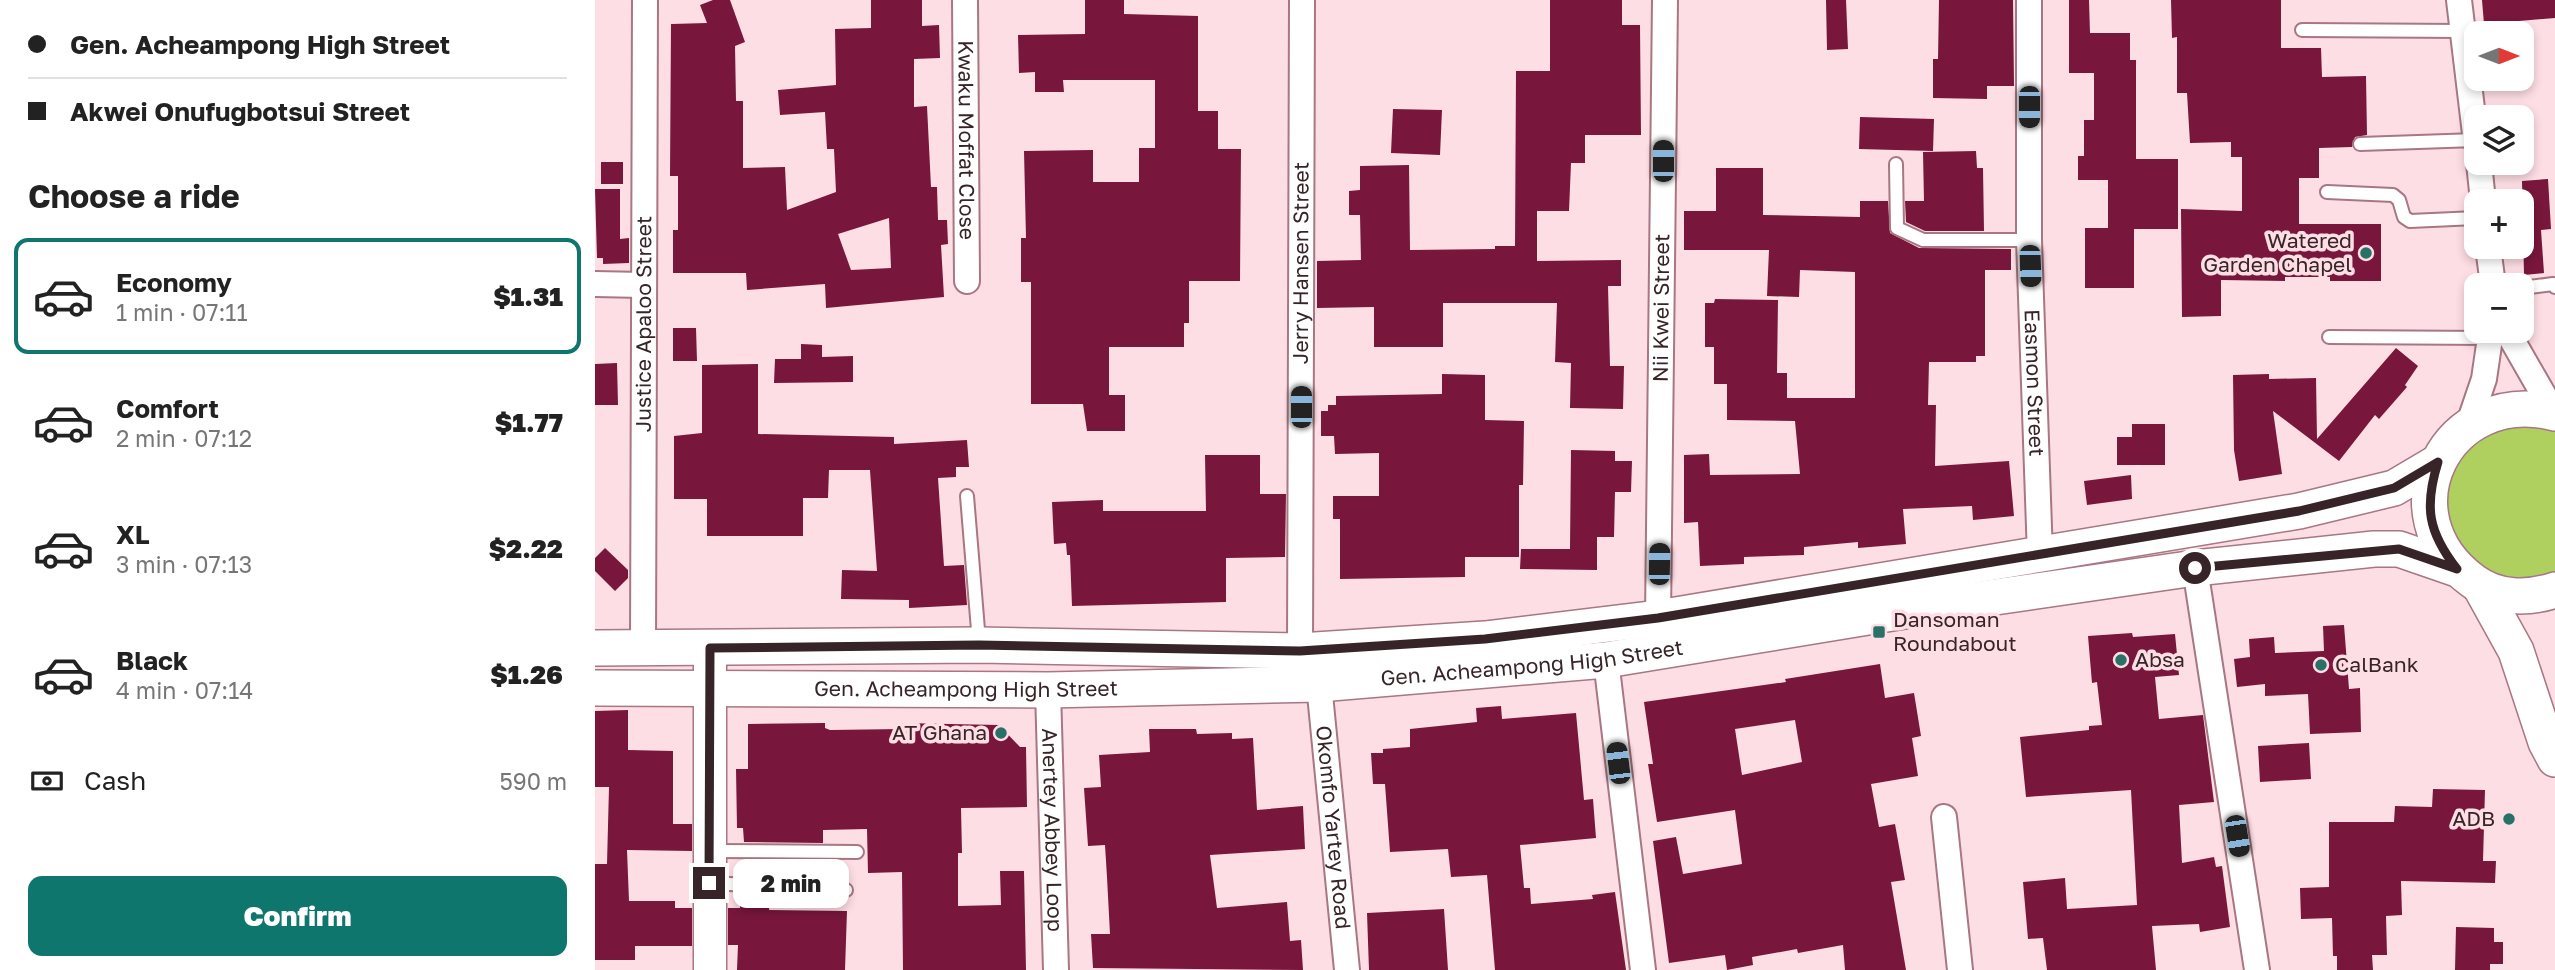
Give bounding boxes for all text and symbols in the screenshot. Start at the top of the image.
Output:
north arrow [2464,21,2534,91]
map controls [2464,21,2534,343]
text: Gen. Acheampong High Street [70,29,450,60]
street label: Kwaku Moffat Close [953,40,981,240]
car [2019,86,2040,128]
text: Akwei Onufugbotsui Street [70,96,410,127]
button: layers [2464,105,2534,175]
car [1653,140,1674,182]
street label: Jerry Hansen Street [1287,162,1314,364]
text: Choose a ride [28,177,240,215]
button: + [2464,189,2534,259]
street label: Justice Apaloo Street [630,216,656,432]
place label: Watered Garden Chapel [2203,227,2352,277]
street label: Nii Kwei Street [1647,234,1674,382]
car [2019,245,2042,287]
marker: Watered Garden Chapel [2358,245,2374,261]
icon: car [32,265,95,328]
text: Economy [116,267,232,298]
button: − [2464,273,2534,343]
text: $1.31 [493,281,563,312]
text: 1 min · 07:11 [116,298,248,326]
street label: Easmon Street [2019,309,2051,457]
car [1291,386,1312,428]
icon: car [32,391,95,454]
text: Comfort [116,393,219,424]
text: $1.77 [495,407,563,438]
text: 2 min · 07:12 [116,424,252,452]
icon: car [32,517,95,580]
text: XL [116,519,150,550]
text: $2.22 [489,533,563,564]
car [1649,543,1670,585]
text: 3 min · 07:13 [116,550,252,578]
route start [2179,552,2211,584]
place label: Dansoman Roundabout [1893,606,2017,656]
marker: Dansoman Roundabout [1871,624,1887,640]
street label: Gen. Acheampong High Street [1380,634,1685,691]
icon: car [32,643,95,706]
text: Black [116,645,188,676]
place label: Absa [2135,646,2185,672]
place label: CalBank [2335,651,2419,677]
marker: Absa [2113,652,2129,668]
marker: CalBank [2313,657,2329,673]
text: $1.26 [490,659,563,690]
street label: Gen. Acheampong High Street [814,674,1118,702]
text: 4 min · 07:14 [116,676,253,704]
place label: AT Ghana [892,719,987,745]
street label: Okomfo Yartey Road [1311,724,1357,930]
marker: AT Ghana [993,725,1009,741]
street label: Anertey Abbey Loop [1037,728,1069,932]
car [1606,741,1631,785]
icon: cash [28,762,66,800]
text: Cash [84,765,146,796]
text: 590 m [499,767,567,795]
place label: ADB [2452,805,2495,831]
marker: ADB [2501,811,2517,827]
car [2224,814,2251,858]
callout: 2 min [733,858,849,908]
route end [693,867,725,899]
text: 2 min [761,869,821,897]
button: Confirm [28,876,567,956]

